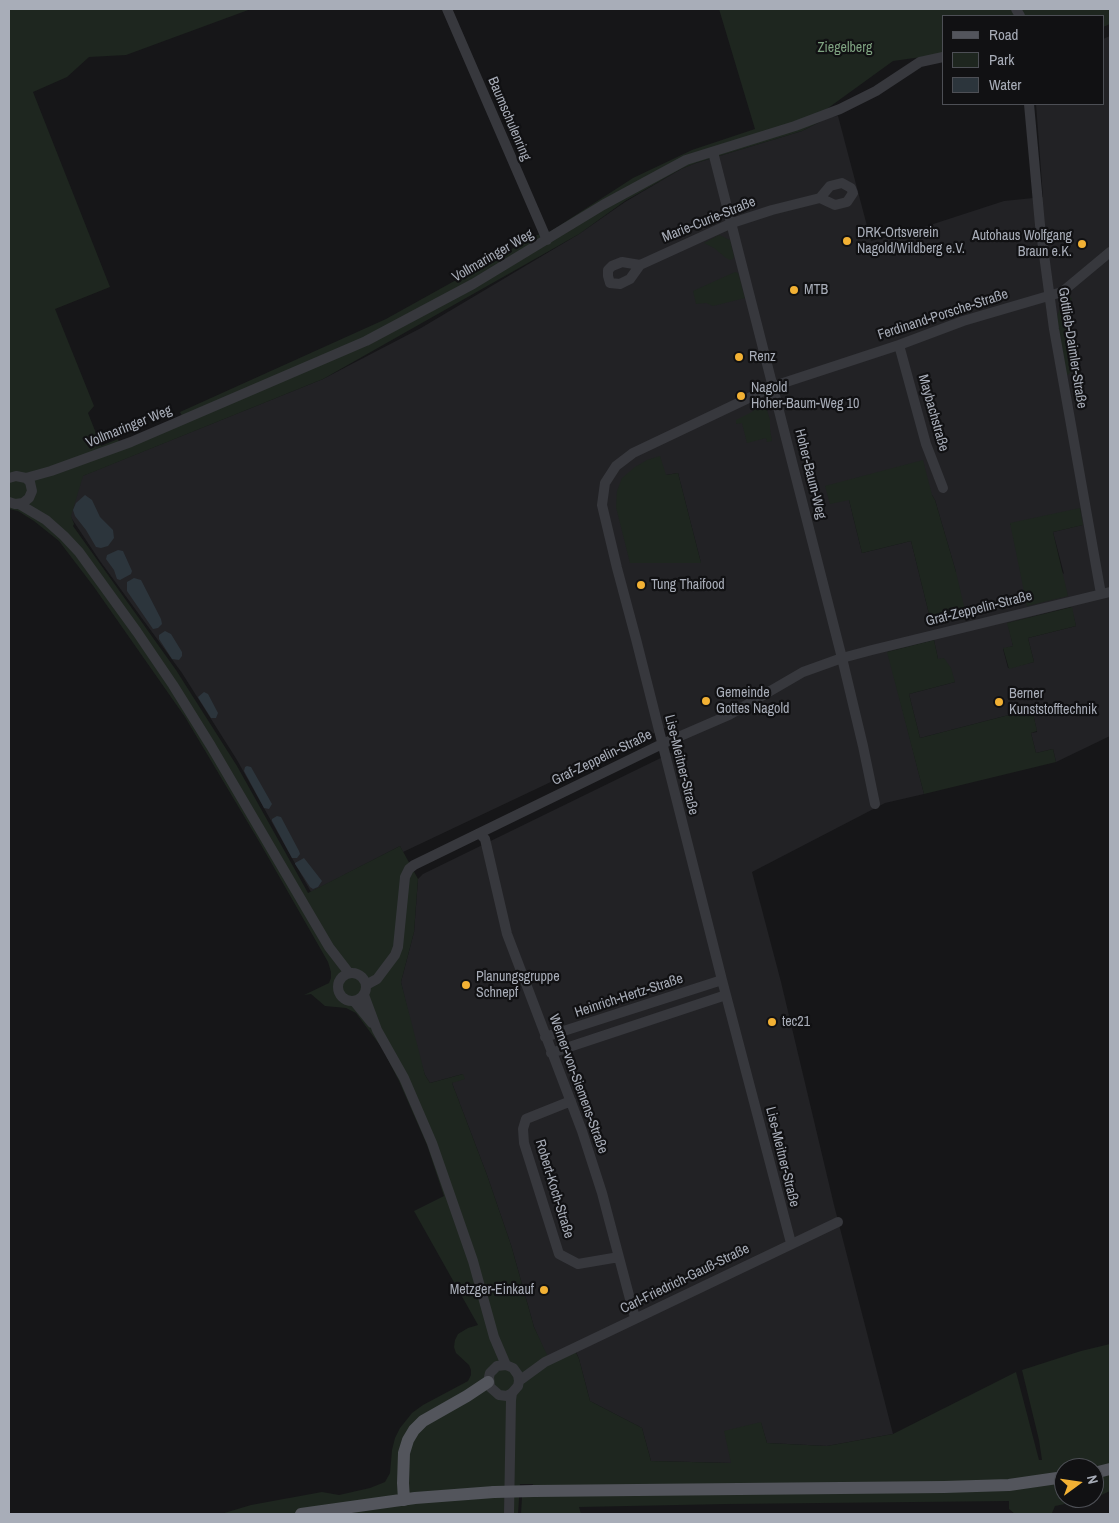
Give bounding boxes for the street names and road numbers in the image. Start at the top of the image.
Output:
street label: Baumschulenring [484,75,534,163]
street label: Marie-Curie-Straße [660,194,758,246]
street label: Vollmaringer Weg [449,226,537,286]
street label: Ferdinand-Porsche-Straße [876,286,1010,344]
street label: Gottlieb-Daimler-Straße [1054,286,1090,410]
street label: Maybachstraße [914,373,952,453]
street label: Vollmaringer Weg [84,402,174,452]
street label: Hoher-Baum-Weg [791,427,829,521]
street label: Graf-Zeppelin-Straße [924,588,1034,630]
street label: Lise-Meitner-Straße [660,713,702,817]
street label: Graf-Zeppelin-Straße [549,727,655,789]
street label: Heinrich-Hertz-Straße [573,971,685,1021]
street label: Werner-von-Siemens-Straße [545,1012,611,1156]
street label: Lise-Meitner-Straße [761,1105,803,1209]
street label: Robert-Koch-Straße [531,1137,577,1241]
street label: Carl-Friedrich-Gauß-Straße [618,1240,752,1318]

